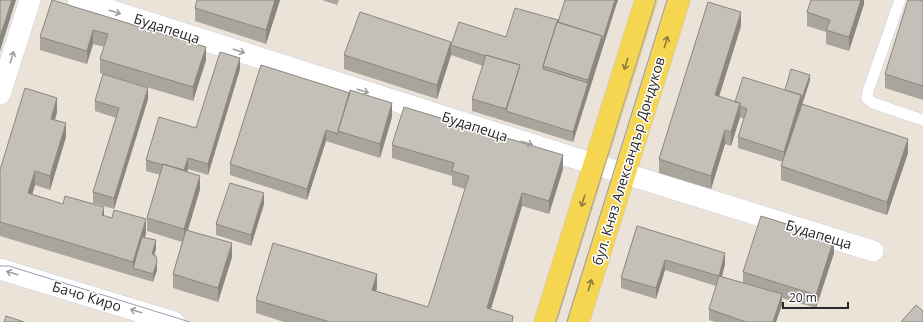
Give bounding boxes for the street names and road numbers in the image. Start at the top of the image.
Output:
street label: Будапеща [132,8,202,48]
street label: бул. Княз Александър Дондуков [587,54,669,268]
street label: Будапеща [440,106,510,146]
street label: Будапеща [784,215,854,253]
street label: Бачо Киро [50,276,124,316]

